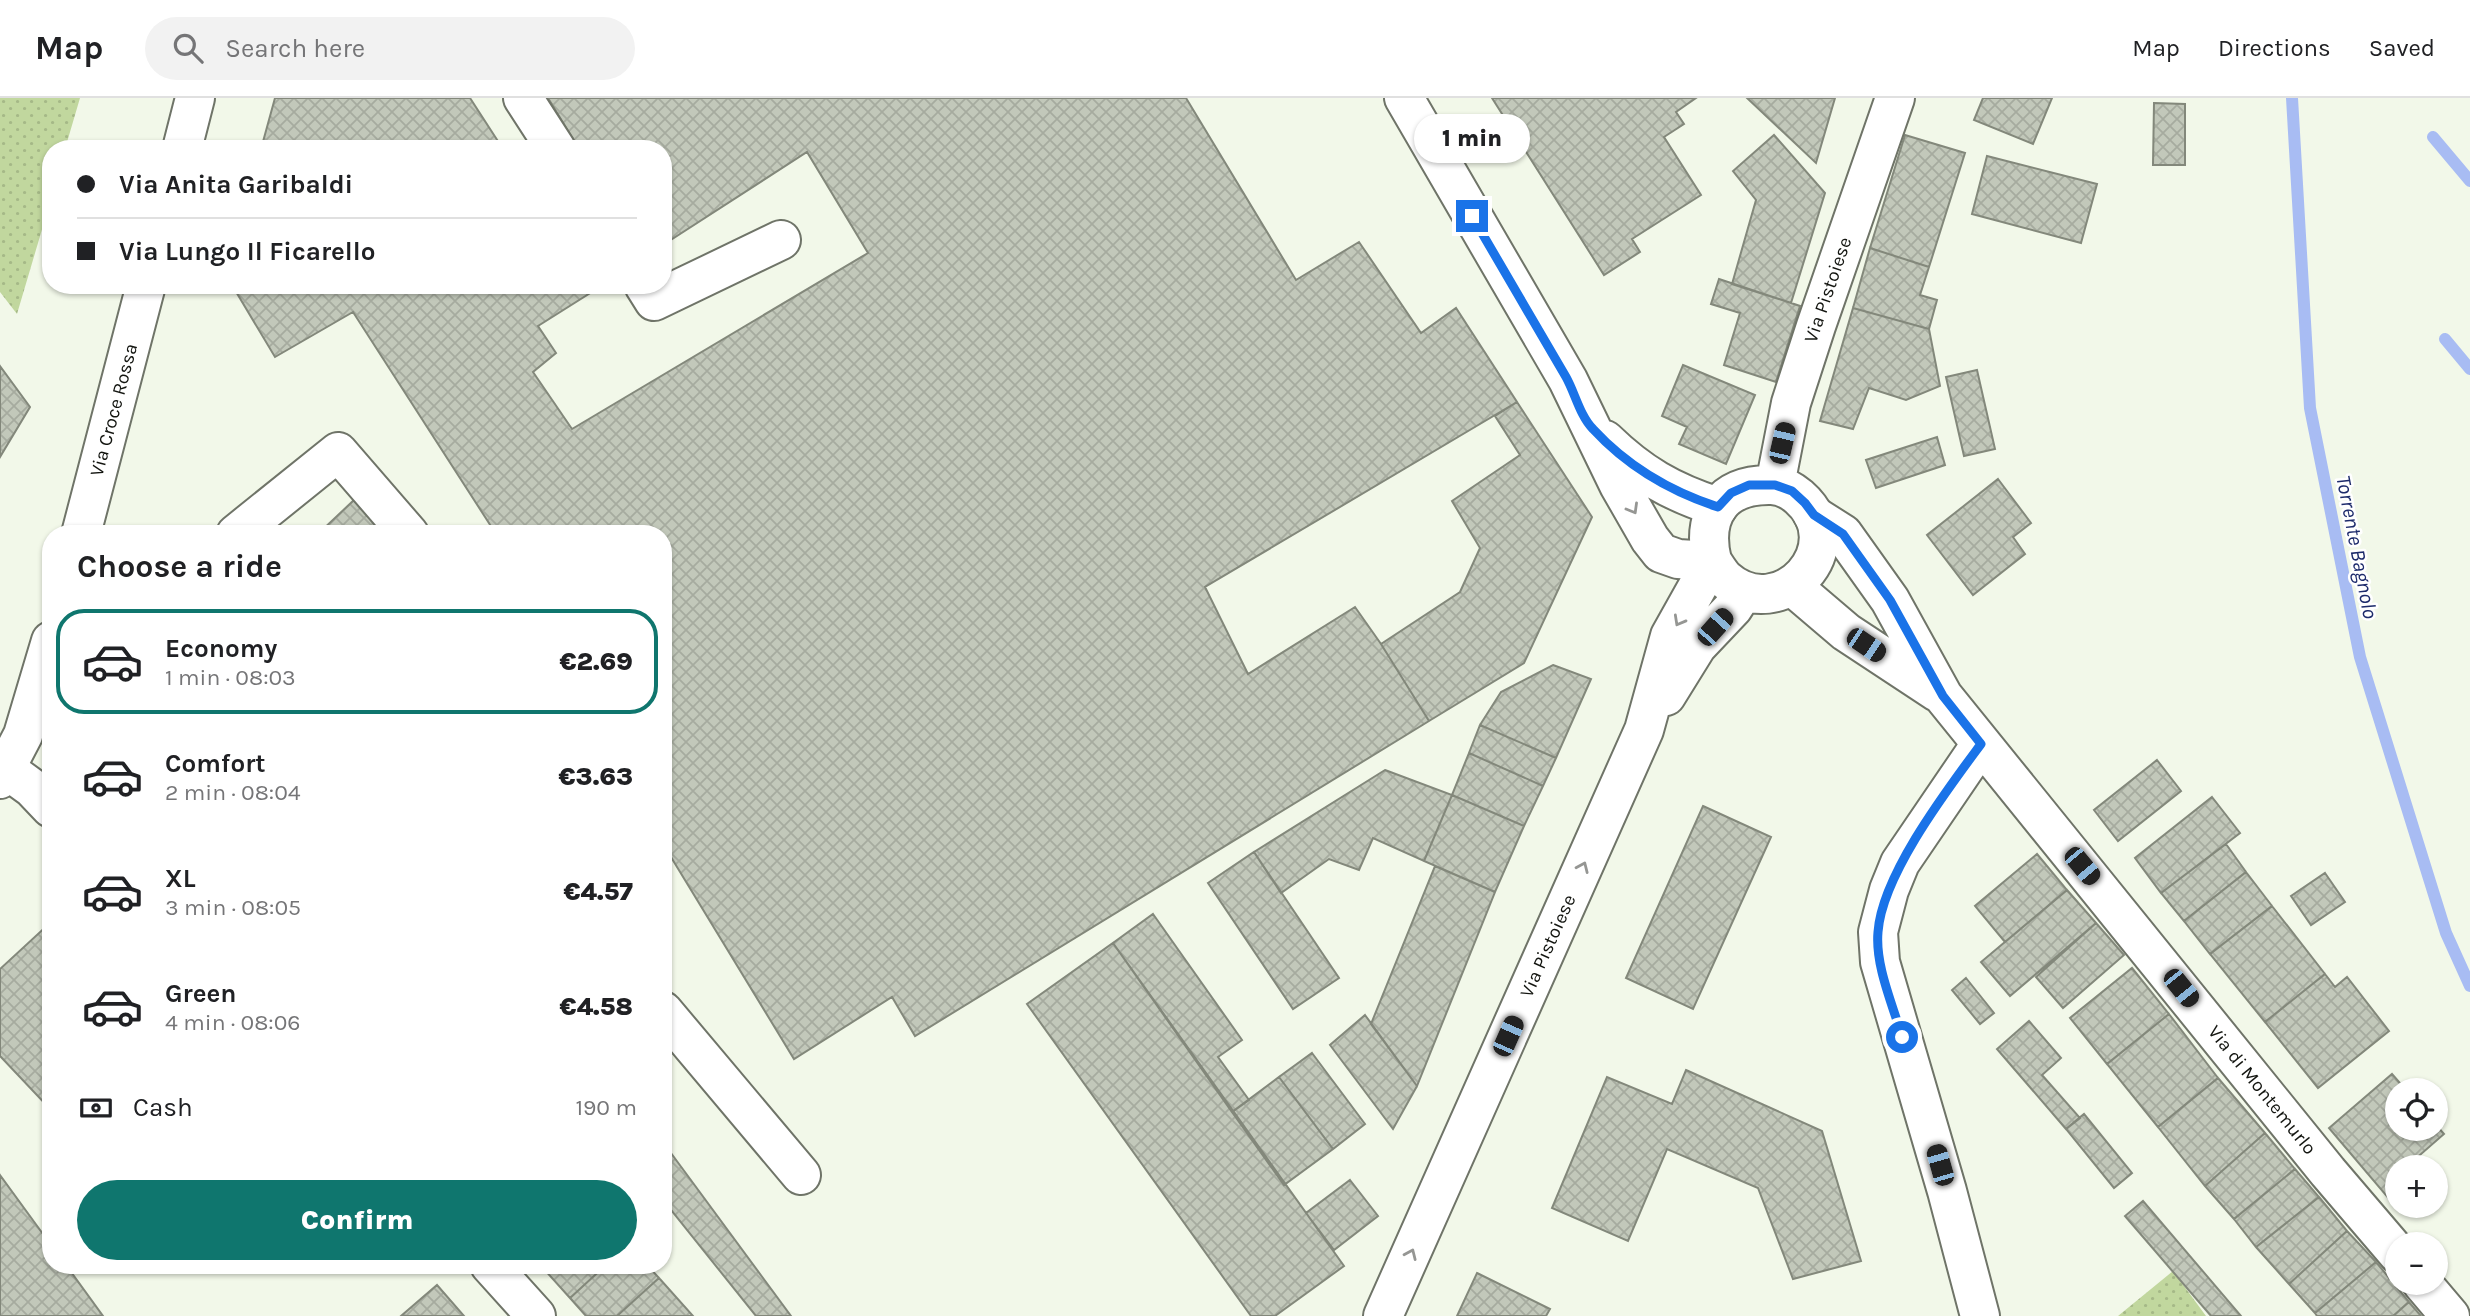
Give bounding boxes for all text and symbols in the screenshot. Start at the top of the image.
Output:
search box [145,17,635,80]
text: Map [35,29,103,67]
icon: search [169,29,207,67]
text: Search here [225,33,365,64]
text: Map [2132,34,2180,62]
text: Directions [2218,34,2331,62]
text: Saved [2369,34,2435,62]
callout: 1 min [1414,115,1530,164]
text: 1 min [1442,125,1502,152]
text: Via Anita Garibaldi [119,169,353,200]
route end [1456,200,1488,232]
street label: Via Pistoiese [1800,234,1856,346]
text: Via Lungo Il Ficarello [119,236,375,267]
street label: Via Croce Rossa [86,341,142,479]
car [1768,420,1797,466]
water label: Torrente Bagnolo [2331,473,2383,621]
one-way arrow [1625,502,1638,515]
text: Choose a ride [77,548,282,585]
car [1694,604,1737,650]
one-way arrow [1674,613,1687,626]
car [1843,625,1890,665]
icon: car [81,630,144,693]
text: Economy [165,633,277,664]
text: €2.69 [560,646,633,677]
text: 1 min · 08:03 [165,664,296,691]
icon: car [81,745,144,808]
text: Comfort [165,748,266,779]
text: €3.63 [559,761,633,792]
text: 2 min · 08:04 [165,779,301,806]
car [2061,843,2104,889]
icon: car [81,860,144,923]
one-way arrow [1575,862,1589,874]
text: XL [165,863,196,894]
text: €4.57 [564,876,633,907]
street label: Via Pistoiese [1516,891,1580,1001]
text: 3 min · 08:05 [165,894,301,921]
car [2160,965,2203,1011]
icon: car [81,975,144,1038]
text: Green [165,978,237,1009]
text: €4.58 [560,991,633,1022]
text: 4 min · 08:06 [165,1009,301,1036]
car [1490,1013,1527,1059]
route start [1886,1021,1918,1053]
street label: Via di Montemurlo [2203,1021,2321,1159]
map controls [2385,1078,2448,1295]
button: locate [2385,1078,2448,1141]
icon: cash [77,1089,115,1127]
text: Cash [133,1092,193,1123]
text: 190 m [575,1094,637,1121]
car [1925,1142,1956,1188]
button: + [2385,1155,2448,1218]
button: Confirm [77,1180,637,1260]
button: − [2385,1232,2448,1295]
one-way arrow [1403,1248,1417,1261]

